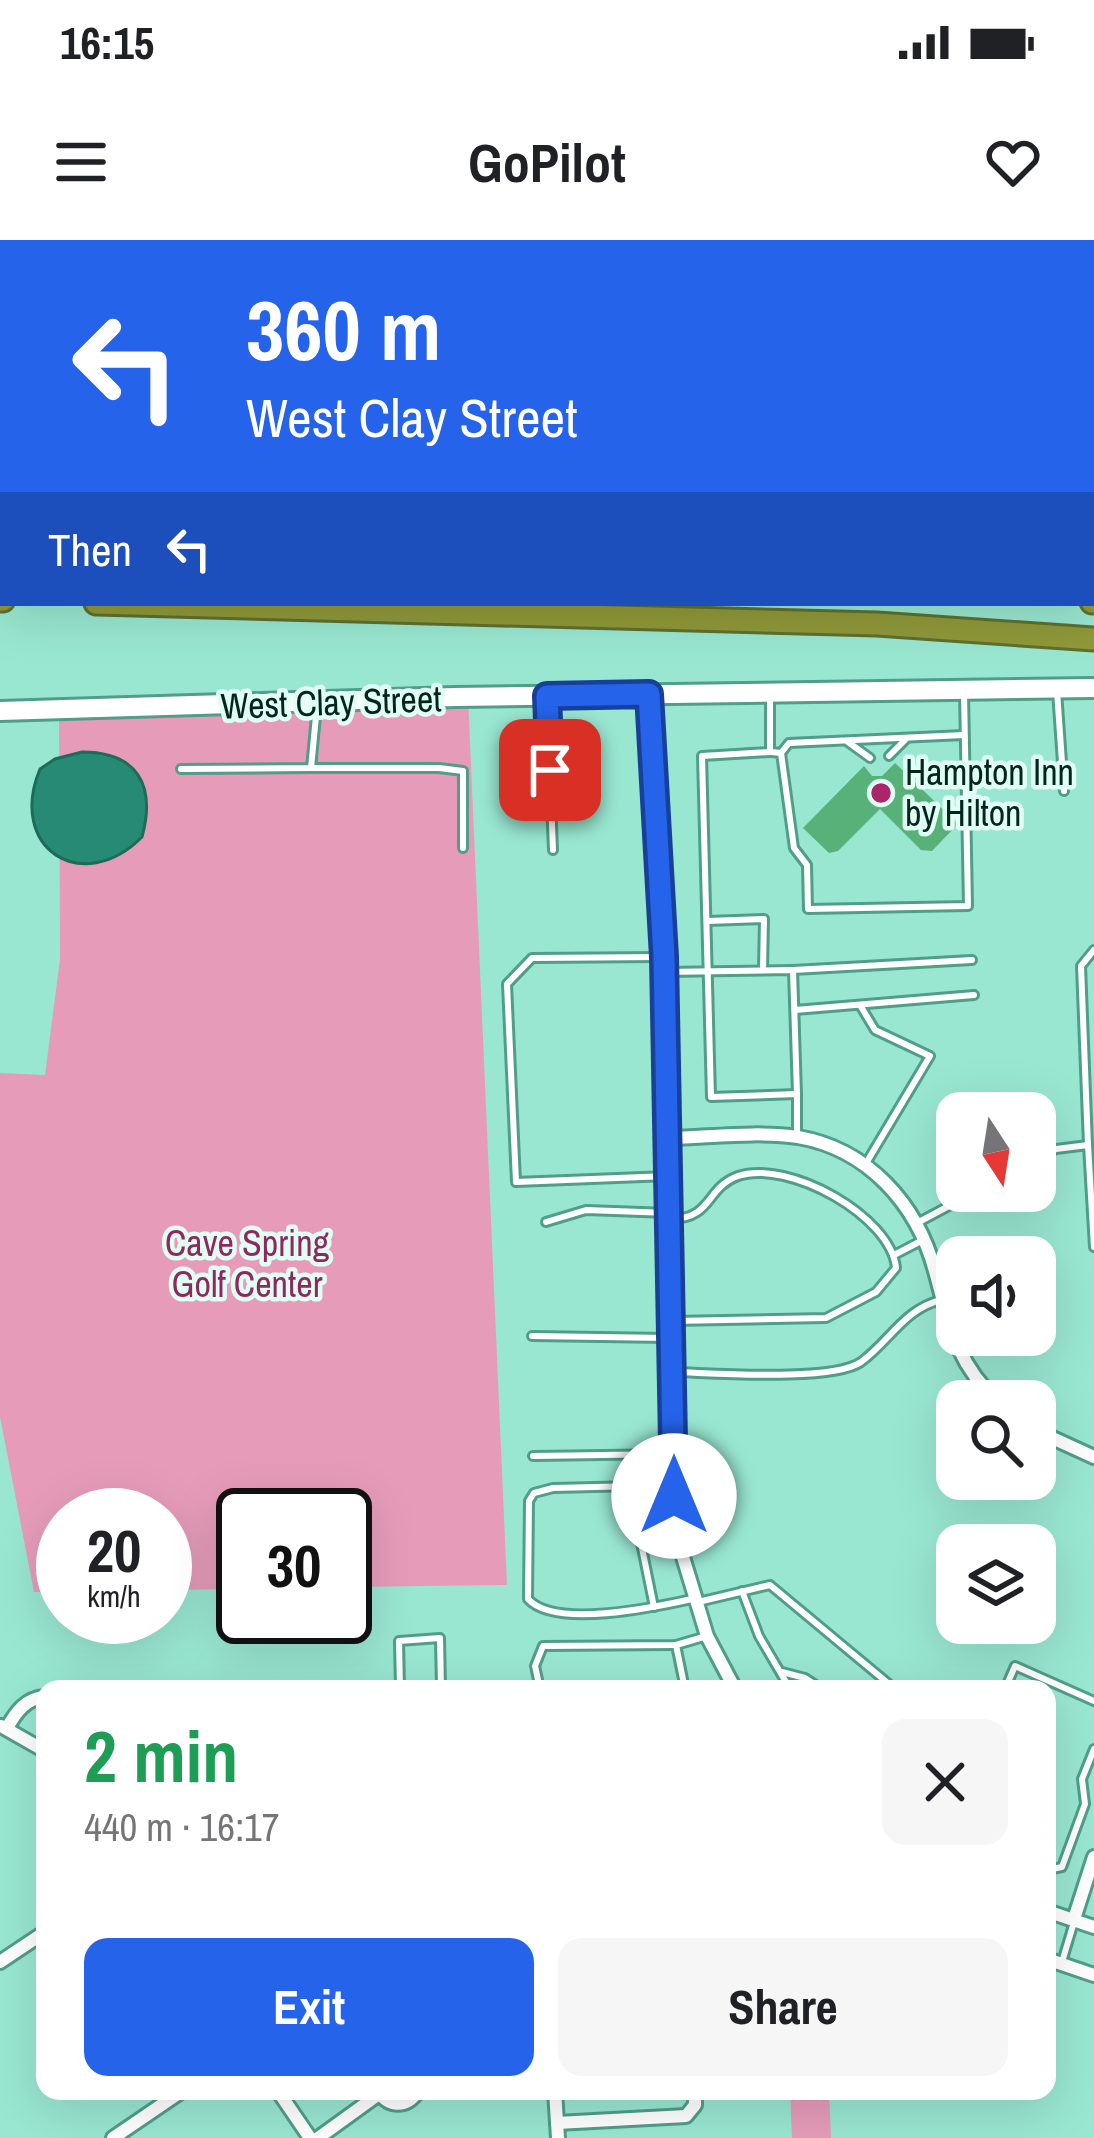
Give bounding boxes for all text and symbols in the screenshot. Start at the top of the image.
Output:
text: 16:15 [60,12,154,73]
text: GoPilot [468,126,626,199]
icon: menu [48,129,114,195]
icon: heart [980,129,1046,195]
text: 360 m [246,273,441,386]
icon: left [48,288,204,444]
text: West Clay Street [246,381,577,454]
icon: left [156,516,222,582]
text: Then [48,519,132,580]
street label: West Clay Street [220,674,442,730]
pin [499,719,601,821]
icon: arrive [517,737,583,803]
place label: Hampton Inn by Hilton [905,748,1074,837]
marker: Hampton Inn by Hilton [868,780,894,806]
north arrow [936,1092,1056,1212]
map controls [936,1092,1056,1644]
park label: Cave Spring Golf Center [165,1219,330,1308]
button: sound [936,1236,1056,1356]
button: search [936,1380,1056,1500]
position arrow [611,1433,737,1559]
speed limit sign: 30 [216,1488,372,1644]
text: 20 [87,1510,141,1591]
button: layers [936,1524,1056,1644]
text: km/h [87,1576,141,1616]
text: 2 min [84,1707,238,1804]
button: close [882,1719,1008,1845]
text: 440 m · 16:17 [84,1801,280,1853]
button: Exit [84,1938,534,2076]
button: Share [558,1938,1008,2076]

